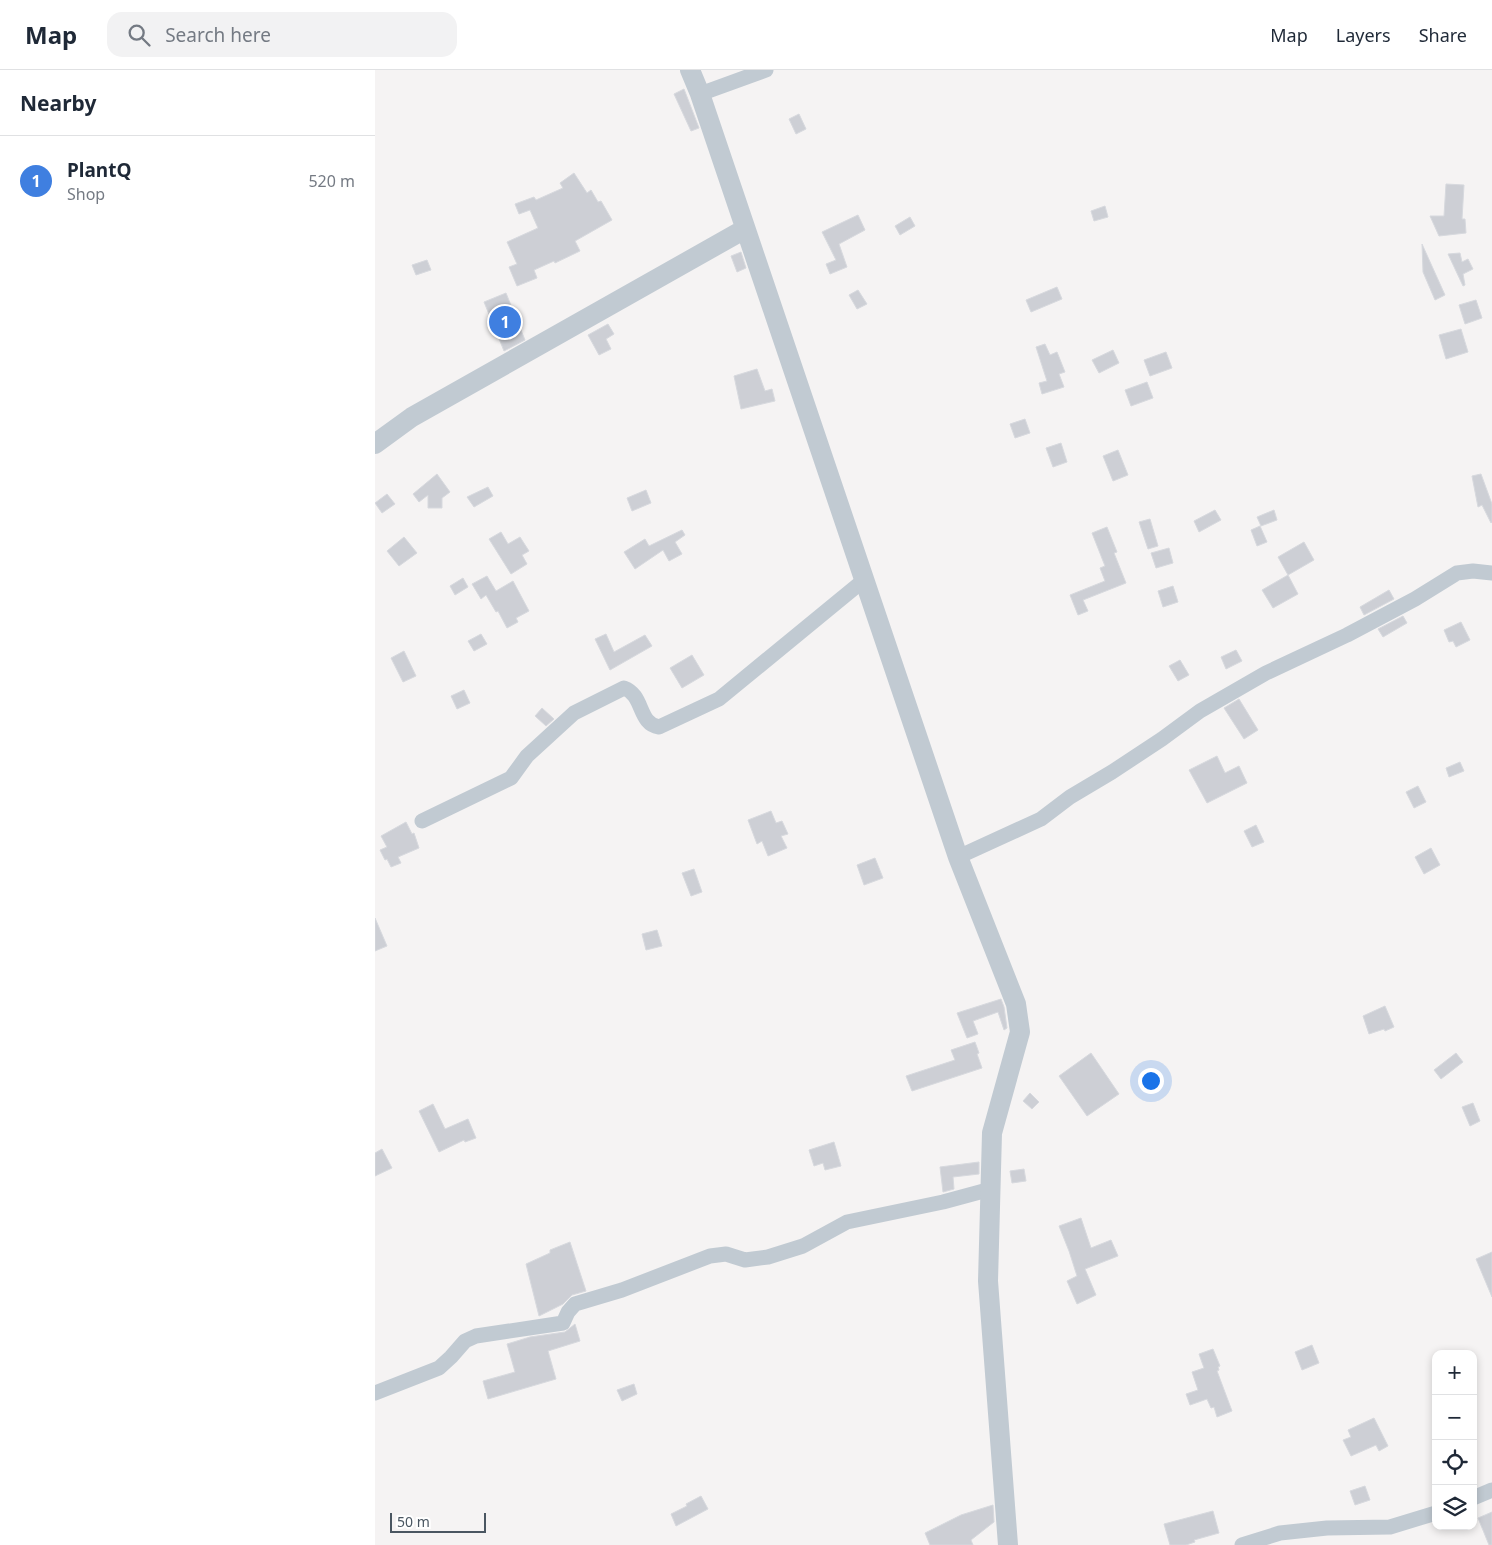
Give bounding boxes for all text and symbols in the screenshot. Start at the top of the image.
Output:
search box [107,12,457,57]
text: Map [25,18,77,51]
icon: search [125,21,153,49]
text: Search here [165,22,271,48]
text: Map [1270,23,1308,47]
text: Layers [1336,23,1391,47]
text: Share [1419,23,1467,47]
text: Nearby [20,89,96,117]
text: PlantQ [67,157,131,183]
text: 1 [31,170,41,192]
text: 520 m [308,170,355,192]
text: Shop [67,183,105,205]
pin: 1 [489,303,521,341]
your location [1138,1068,1164,1094]
map controls [1432,1350,1477,1530]
button: + [1432,1350,1477,1395]
button: − [1432,1395,1477,1440]
button: locate [1432,1440,1477,1485]
button: layers [1432,1485,1477,1530]
scale bar [390,1510,486,1533]
text: 50 m [397,1512,430,1531]

